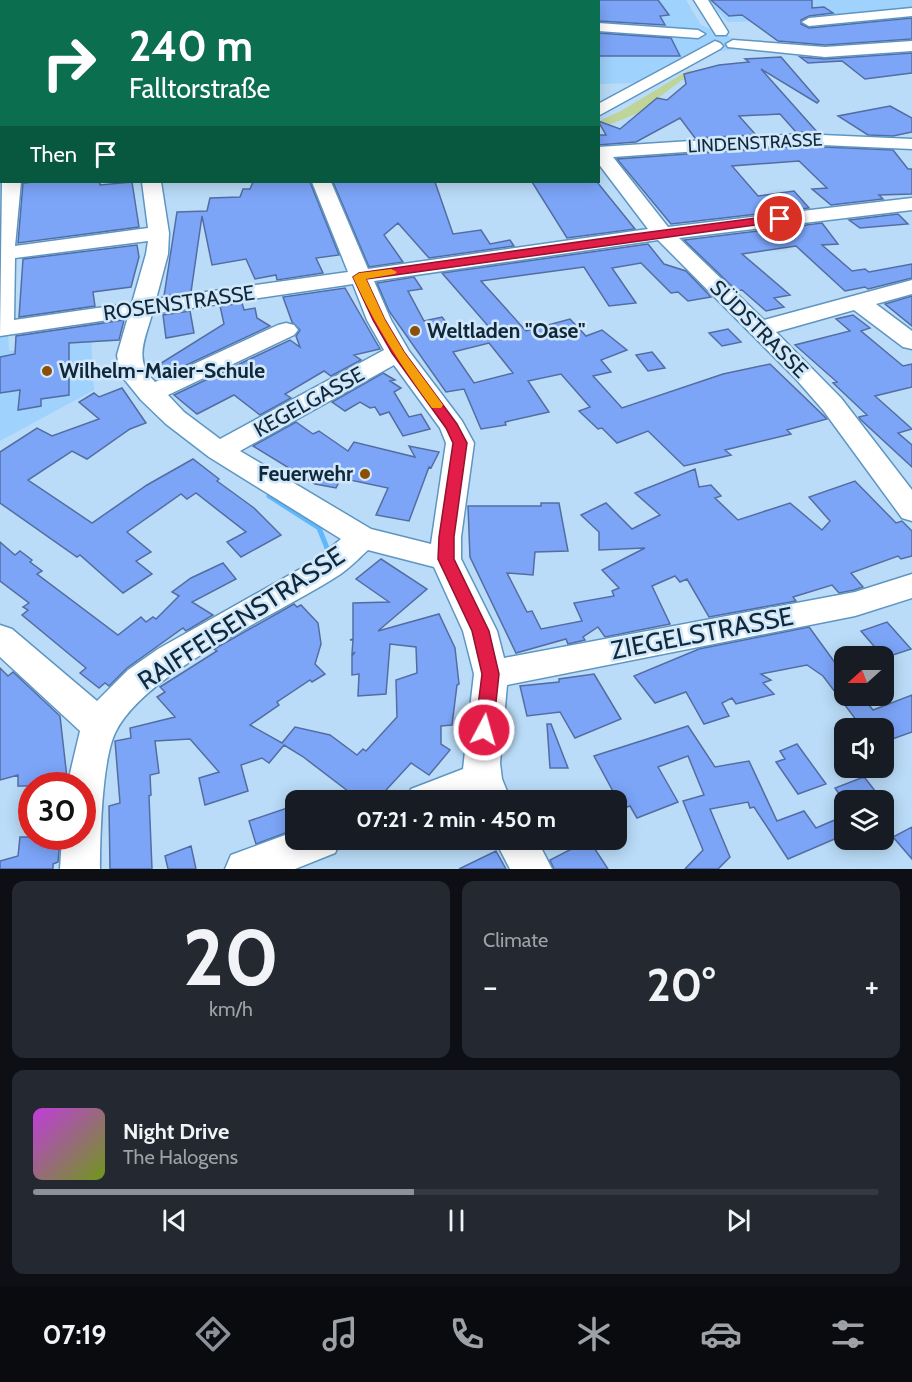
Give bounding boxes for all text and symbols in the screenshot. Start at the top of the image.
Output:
text: 240 m [129,20,253,72]
icon: right [30,24,108,102]
text: Falltorstraße [129,72,270,105]
street label: LINDENSTRASSE [687,128,823,158]
icon: arrive [89,138,122,171]
text: Then [30,141,77,168]
pin [754,193,805,244]
icon: arrive [763,202,796,235]
street label: SÜDSTRASSE [705,275,813,383]
street label: ROSENSTRASSE [102,279,256,326]
place label: Weltladen "Oase" [427,318,585,343]
marker: Weltladen "Oase" [408,324,422,338]
place label: Wilhelm-Maier-Schule [59,358,265,383]
street label: KEGELGASSE [249,361,368,442]
marker: Wilhelm-Maier-Schule [40,364,54,378]
place label: Feuerwehr [258,461,353,486]
marker: Feuerwehr [358,467,372,481]
street label: RAIFFEISENSTRASSE [132,539,350,697]
street label: ZIEGELSTRASSE [608,600,796,666]
north arrow [834,646,894,706]
map controls [834,646,894,850]
position arrow [452,698,516,762]
button: sound [834,718,894,778]
speed limit sign: 30 [18,772,96,850]
button: layers [834,790,894,850]
text: 07:21 · 2 min · 450 m [356,806,556,833]
text: 20 [183,910,279,1005]
text: Climate [483,928,548,952]
text: 20° [647,958,715,1012]
text: − [483,966,498,1006]
text: + [864,966,879,1006]
text: km/h [209,997,253,1021]
text: Night Drive [123,1118,229,1145]
text: The Halogens [123,1145,238,1169]
icon: previous [158,1204,191,1237]
icon: pause [440,1204,473,1237]
icon: next [722,1204,755,1237]
icon: directions [192,1313,234,1355]
icon: music [319,1313,361,1355]
icon: phone [446,1313,488,1355]
icon: climate [573,1313,615,1355]
icon: car [700,1313,742,1355]
icon: filters [827,1313,869,1355]
text: 07:19 [43,1318,107,1351]

